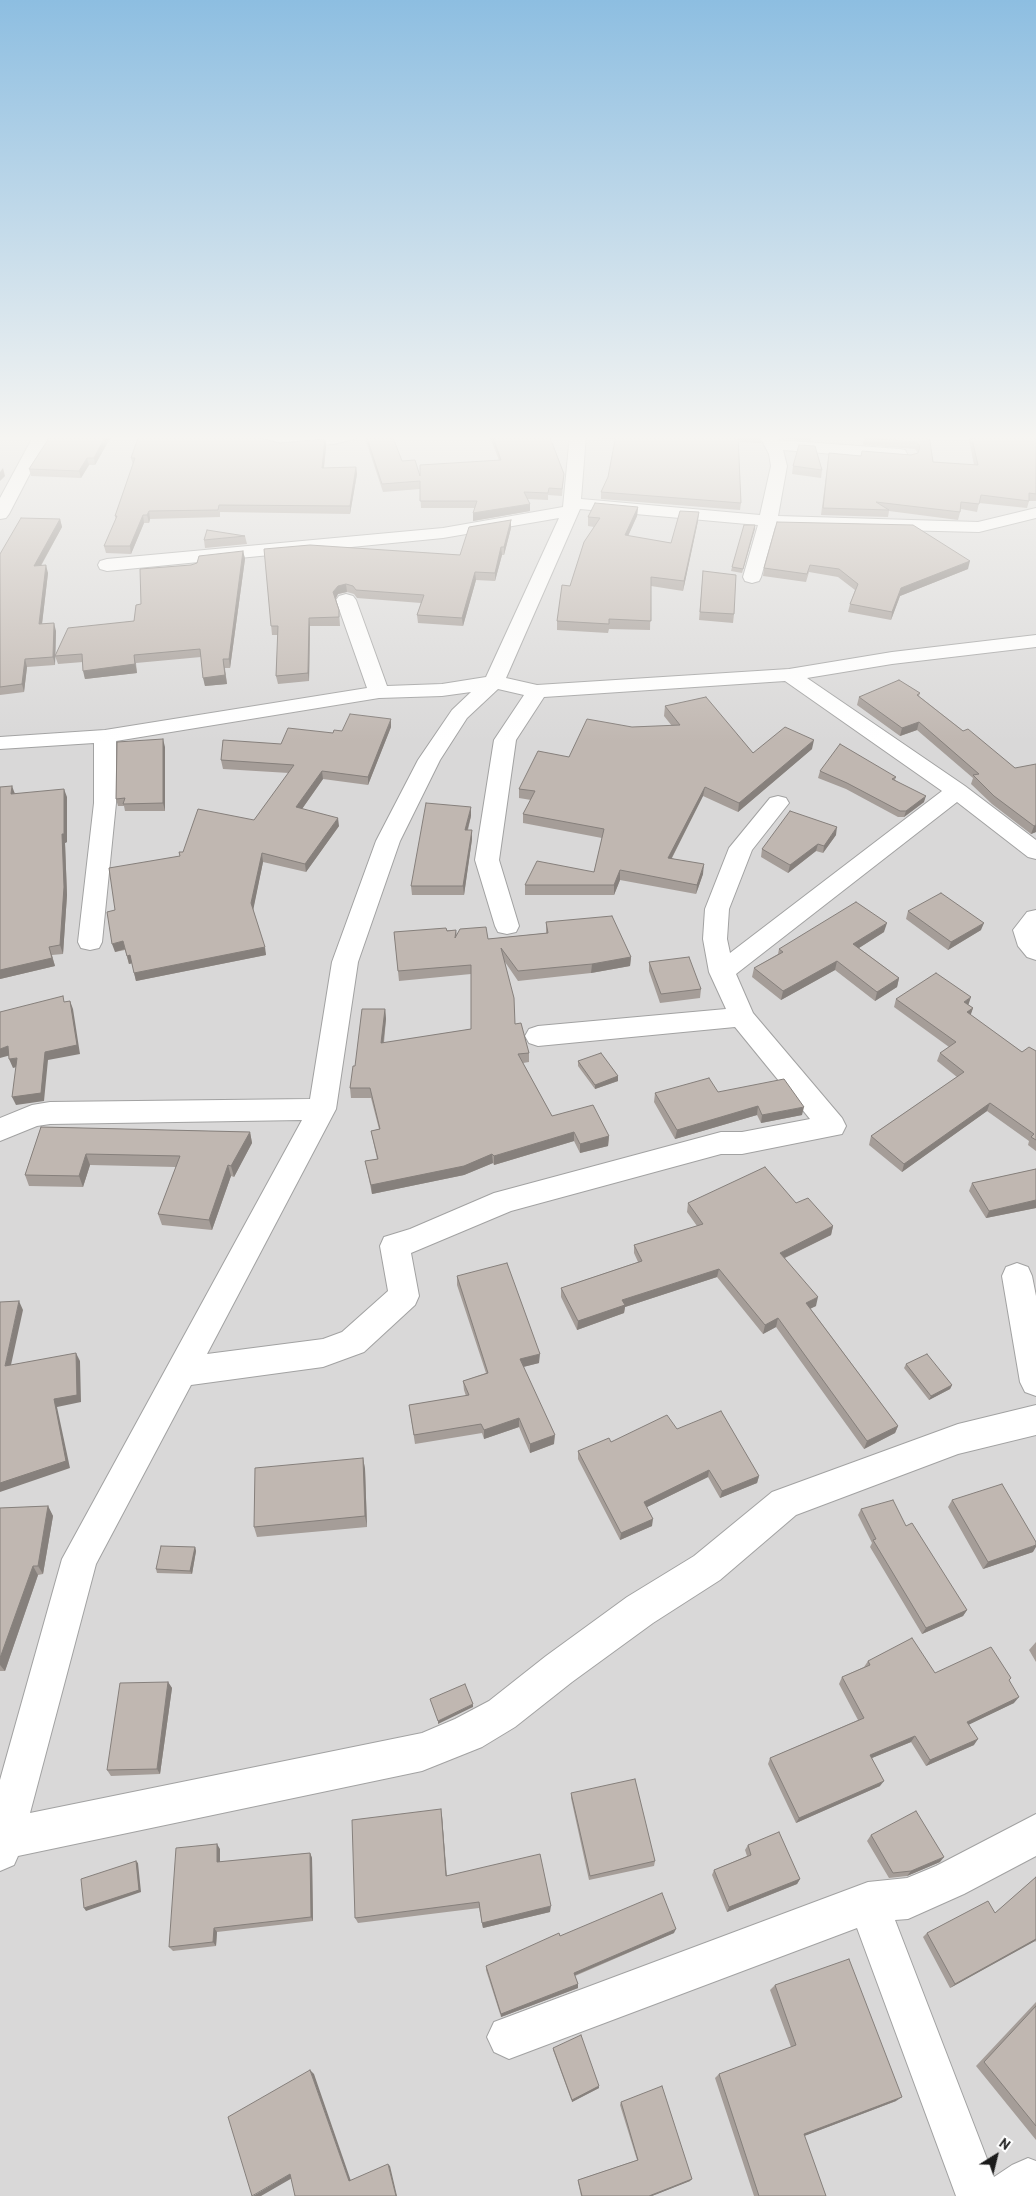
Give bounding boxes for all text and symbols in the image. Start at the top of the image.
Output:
north arrow [971,2131,1021,2181]
text: N [996,2134,1014,2154]

